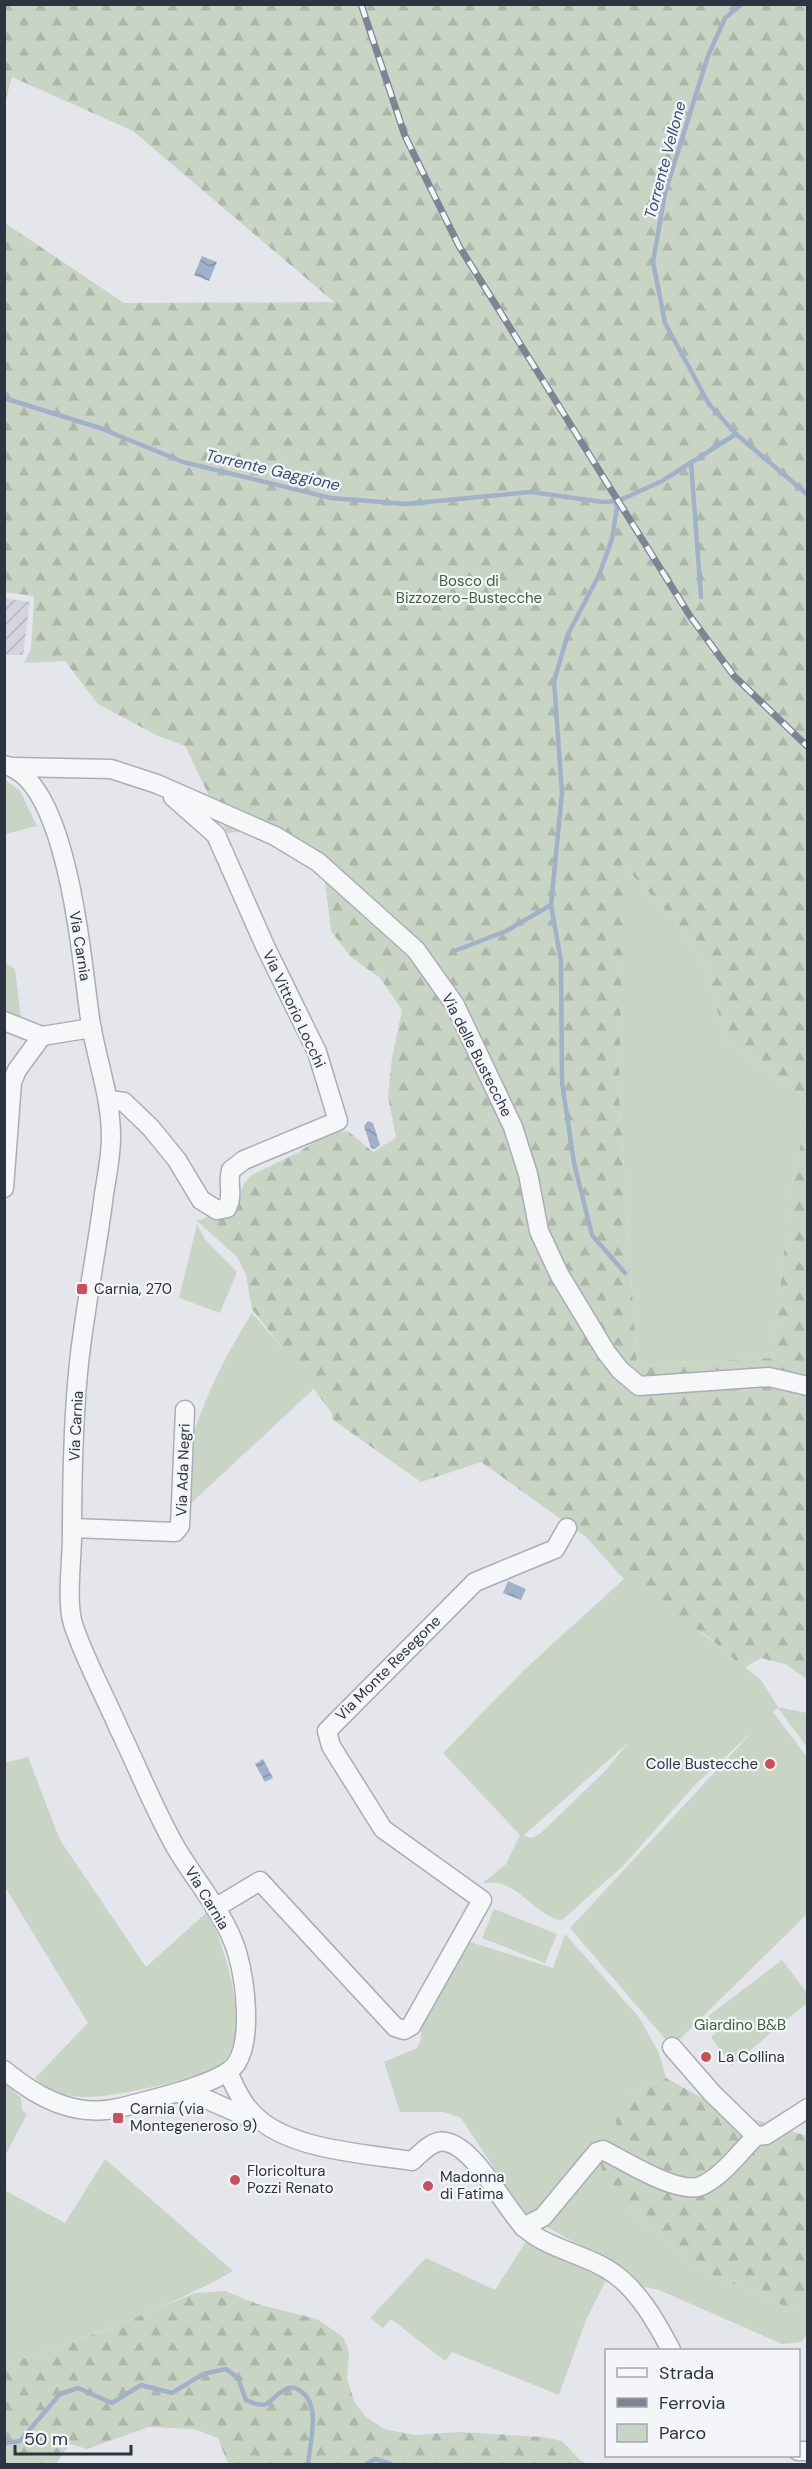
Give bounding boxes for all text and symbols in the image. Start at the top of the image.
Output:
water label: Torrente Vellone [639,99,691,221]
water label: Torrente Gaggione [204,444,342,496]
park label: Bosco di Bizzozero-Bustecche [396,571,542,608]
street label: Via Carnia [65,910,95,982]
street label: Via Vittorio Locchi [258,947,330,1071]
street label: Via delle Bustecche [437,990,517,1120]
place label: Carnia, 270 [94,1279,172,1299]
marker: Carnia, 270 [75,1282,89,1296]
street label: Via Carnia [64,1390,88,1462]
street label: Via Ada Negri [171,1423,195,1517]
street label: Via Monte Resegone [331,1611,445,1725]
place label: Colle Bustecche [646,1754,758,1774]
marker: Colle Bustecche [763,1757,777,1771]
street label: Via Carnia [180,1863,234,1933]
park label: Giardino B&B [694,2015,786,2035]
place label: La Collina [718,2047,785,2067]
marker: La Collina [699,2050,713,2064]
place label: Carnia (via Montegeneroso 9) [130,2099,257,2136]
marker: Carnia (via Montegeneroso 9) [111,2111,125,2125]
place label: Floricoltura Pozzi Renato [247,2161,334,2198]
place label: Madonna di Fatima [440,2167,504,2204]
marker: Floricoltura Pozzi Renato [228,2173,242,2187]
marker: Madonna di Fatima [421,2179,435,2193]
legend [605,2349,800,2457]
text: Strada [659,2361,714,2385]
text: Ferrovia [659,2391,725,2415]
scale bar [15,2418,130,2456]
text: Parco [659,2421,706,2445]
text: 50 m [24,2427,68,2451]

